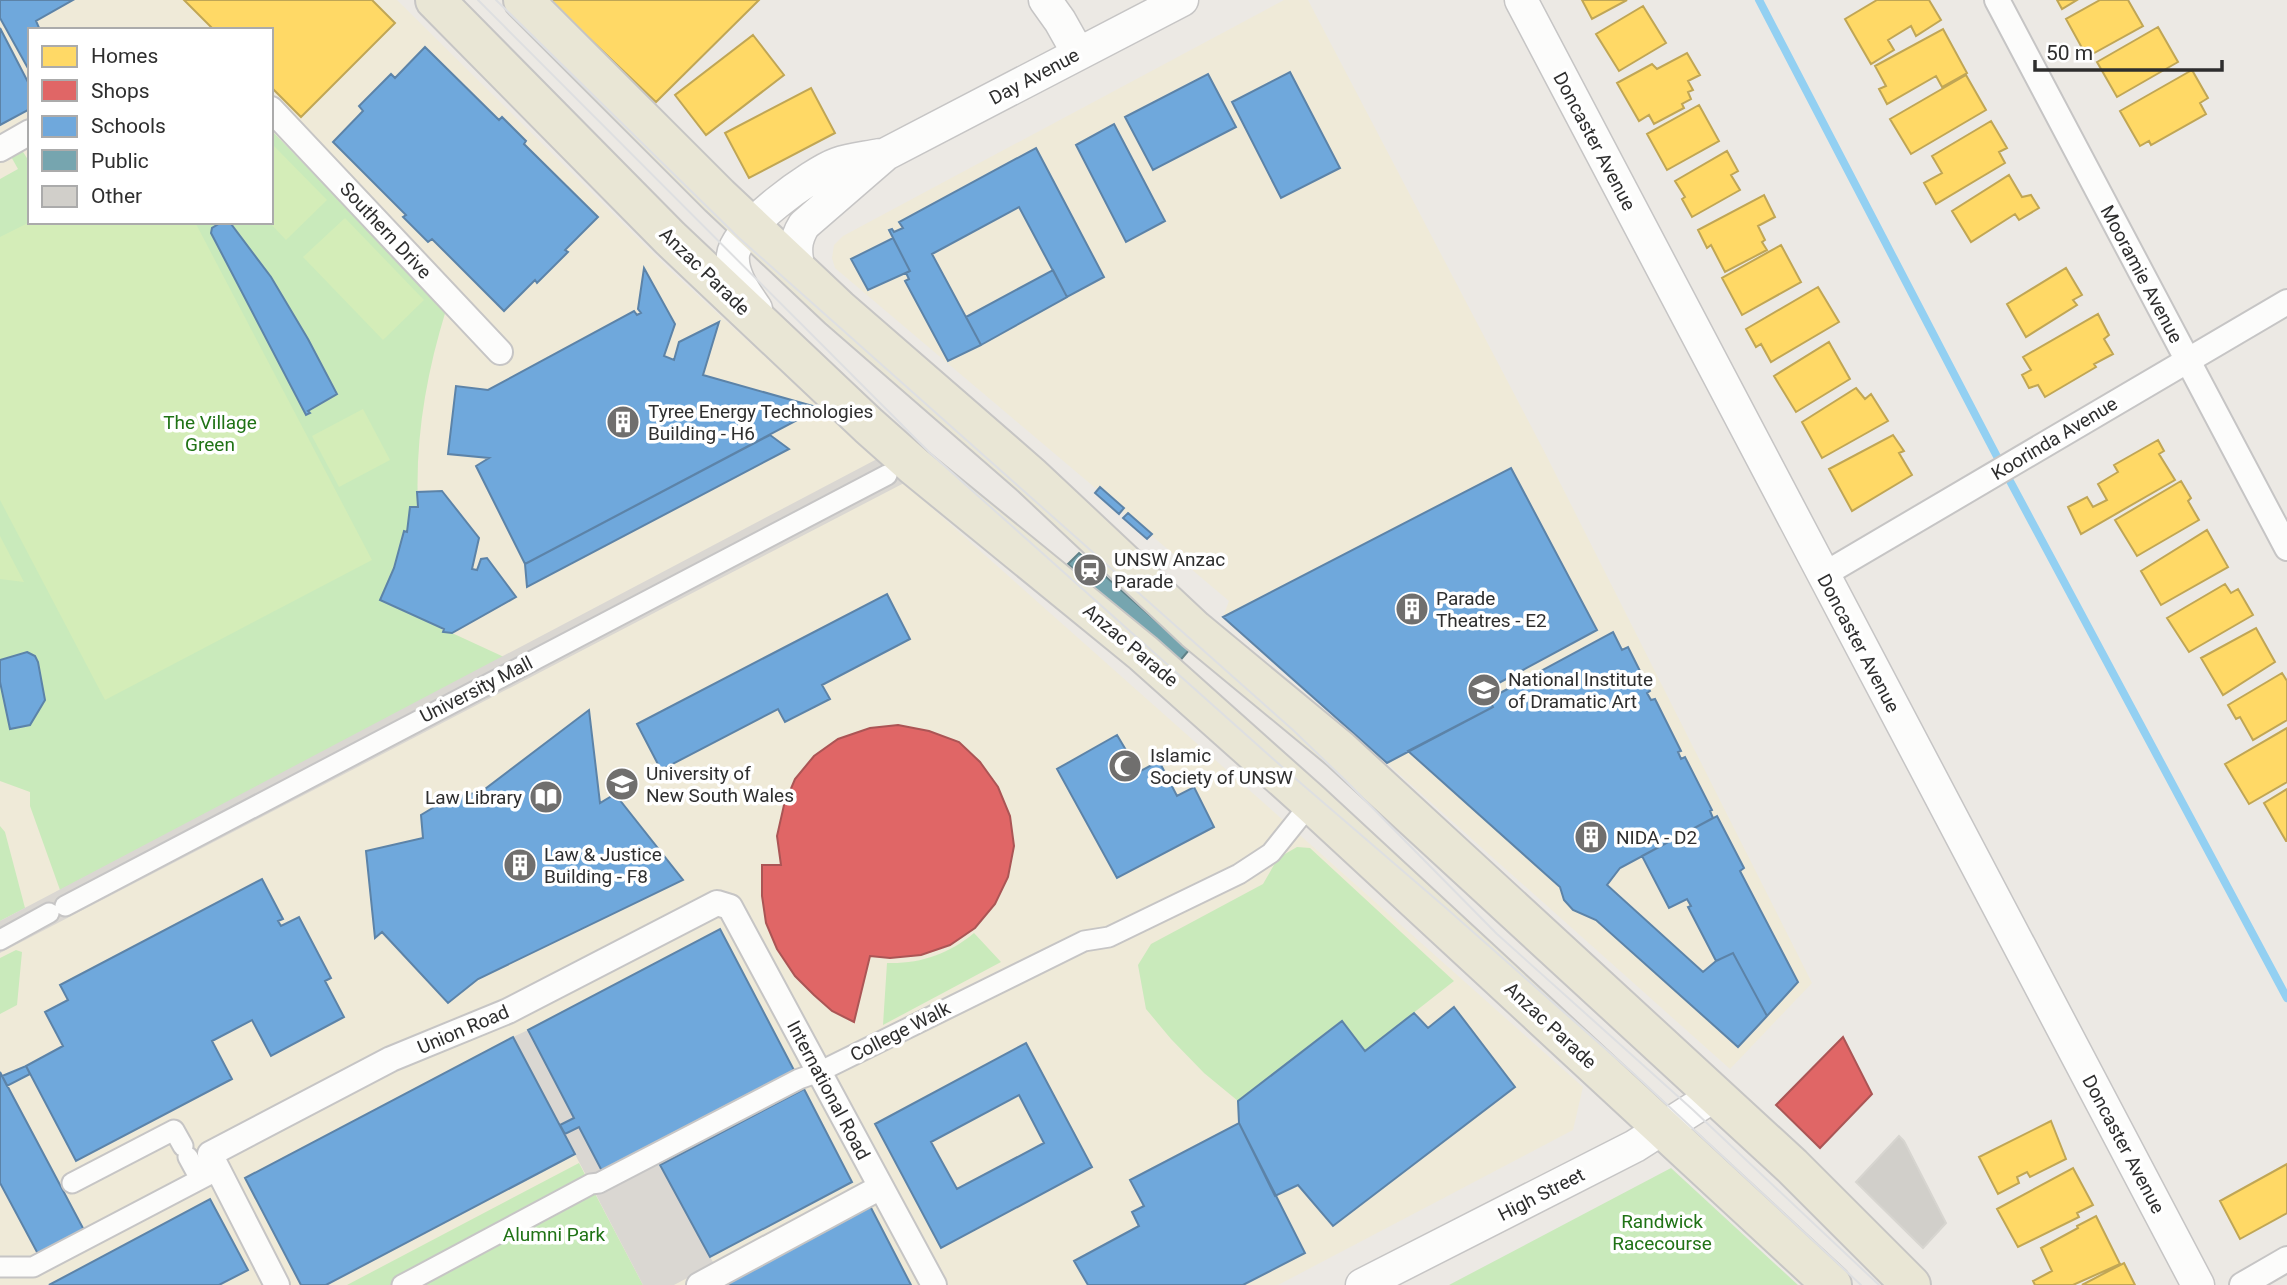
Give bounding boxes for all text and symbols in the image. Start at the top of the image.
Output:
legend [28,28,273,224]
scale bar [2035,28,2222,72]
text: 50 m [2046,41,2093,65]
street label: Day Avenue [985,43,1083,110]
text: Homes [91,44,158,68]
street label: Doncaster Avenue [1548,68,1641,214]
text: Shops [91,79,150,103]
text: Schools [91,114,166,138]
text: Public [91,149,149,173]
street label: Southern Drive [335,177,436,283]
text: Other [91,184,142,208]
street label: Mooramie Avenue [2096,201,2188,347]
street label: Anzac Parade [655,223,755,320]
street label: Koorinda Avenue [1987,392,2121,485]
place label: Tyree Energy Technologies Building - H6 [648,400,873,445]
building icon: Tyree Energy Technologies Building - H6 [604,403,642,441]
park label: The Village Green [163,411,257,456]
place label: UNSW Anzac Parade [1114,548,1225,593]
station icon: UNSW Anzac Parade [1071,551,1109,589]
street label: Doncaster Avenue [1812,570,1905,716]
place label: Parade Theatres - E2 [1436,587,1547,632]
building icon: Parade Theatres - E2 [1393,590,1431,628]
street label: Anzac Parade [1079,599,1183,692]
street label: University Mall [416,651,536,728]
place label: National Institute of Dramatic Art [1508,668,1653,713]
school or university icon: National Institute of Dramatic Art [1465,671,1503,709]
place label: Islamic Society of UNSW [1150,744,1293,789]
mosque icon: Islamic Society of UNSW [1106,747,1144,785]
place label: University of New South Wales [646,762,794,807]
school or university icon: University of New South Wales [603,765,641,803]
library icon: Law Library [527,778,565,816]
place label: Law Library [425,786,522,809]
building icon: NIDA - D2 [1572,818,1610,856]
place label: NIDA - D2 [1616,826,1697,849]
place label: Law & Justice Building - F8 [544,843,662,888]
building icon: Law & Justice Building - F8 [501,846,539,884]
street label: Anzac Parade [1500,977,1601,1074]
street label: College Walk [846,996,954,1066]
street label: Union Road [414,1000,512,1059]
street label: International Road [782,1017,875,1164]
street label: Doncaster Avenue [2077,1071,2170,1217]
street label: High Street [1494,1163,1588,1226]
park label: Randwick Racecourse [1612,1210,1712,1255]
park label: Alumni Park [503,1223,606,1246]

